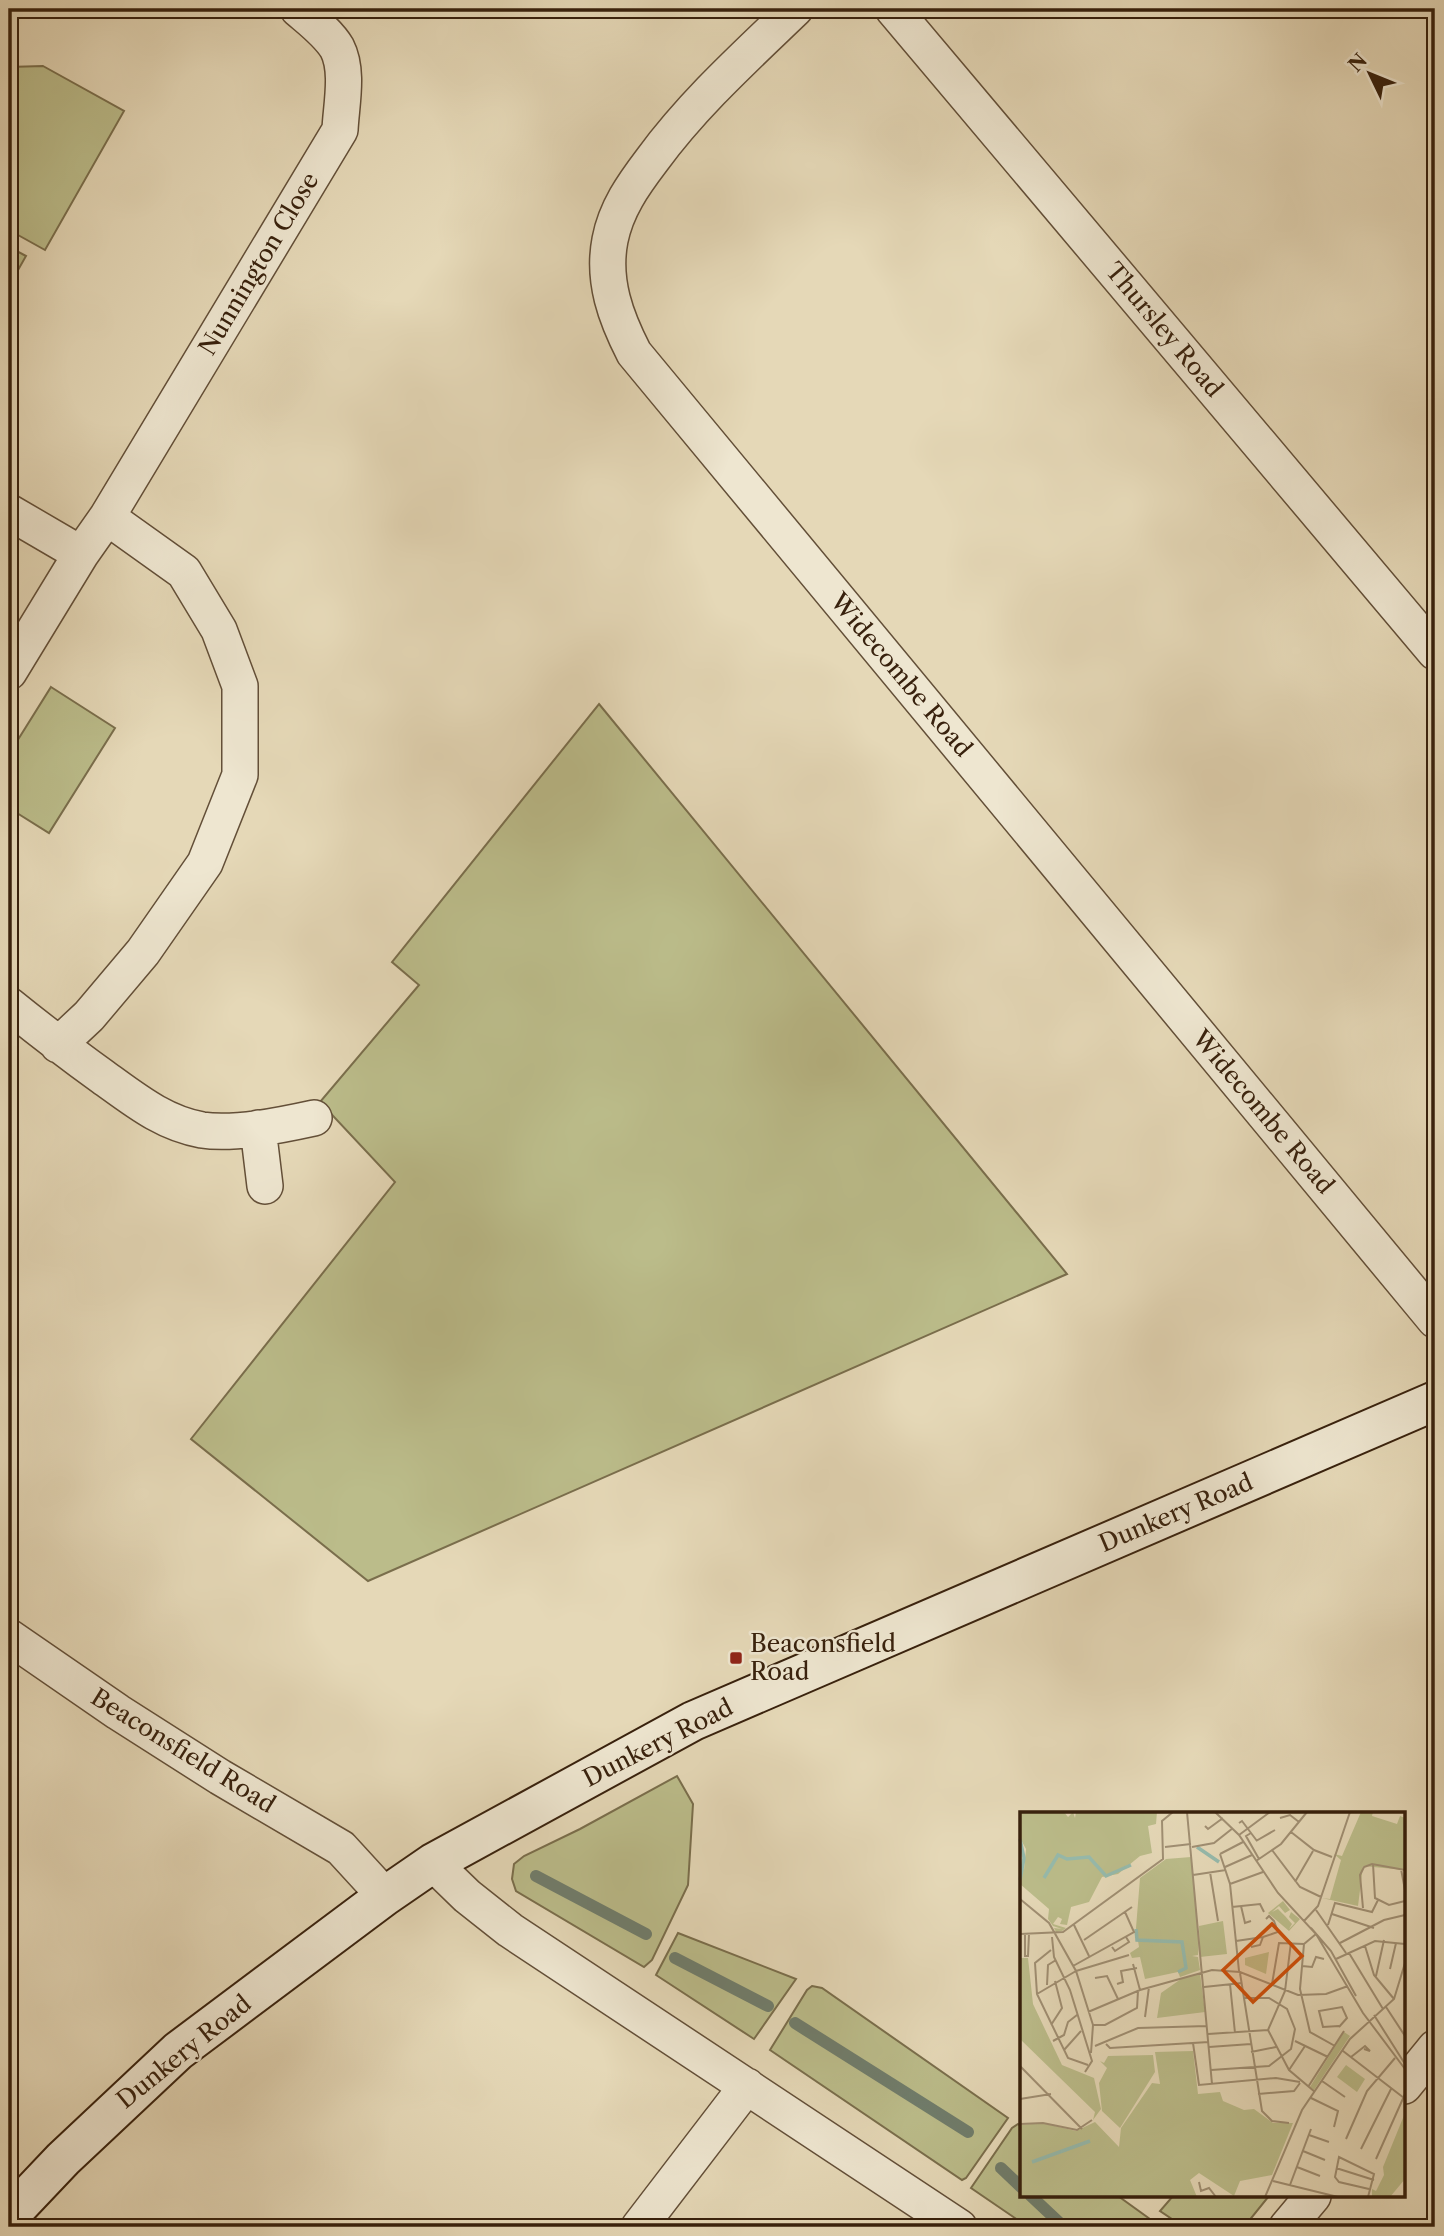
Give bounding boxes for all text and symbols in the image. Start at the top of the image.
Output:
north arrow [1336,38,1406,108]
text: N [1344,49,1372,77]
street label: Nunnington Close [193,167,325,360]
street label: Thursley Road [1100,256,1229,403]
street label: Widecombe Road [824,586,979,763]
street label: Widecombe Road [1186,1023,1341,1200]
street label: Dunkery Road [1095,1467,1257,1558]
place label: Beaconsfield Road [750,1629,896,1686]
marker: Beaconsfield Road [728,1650,744,1666]
street label: Beaconsfield Road [86,1682,281,1819]
street label: Dunkery Road [578,1692,738,1793]
inset map [1020,1812,1406,2198]
street label: Dunkery Road [111,1988,257,2115]

